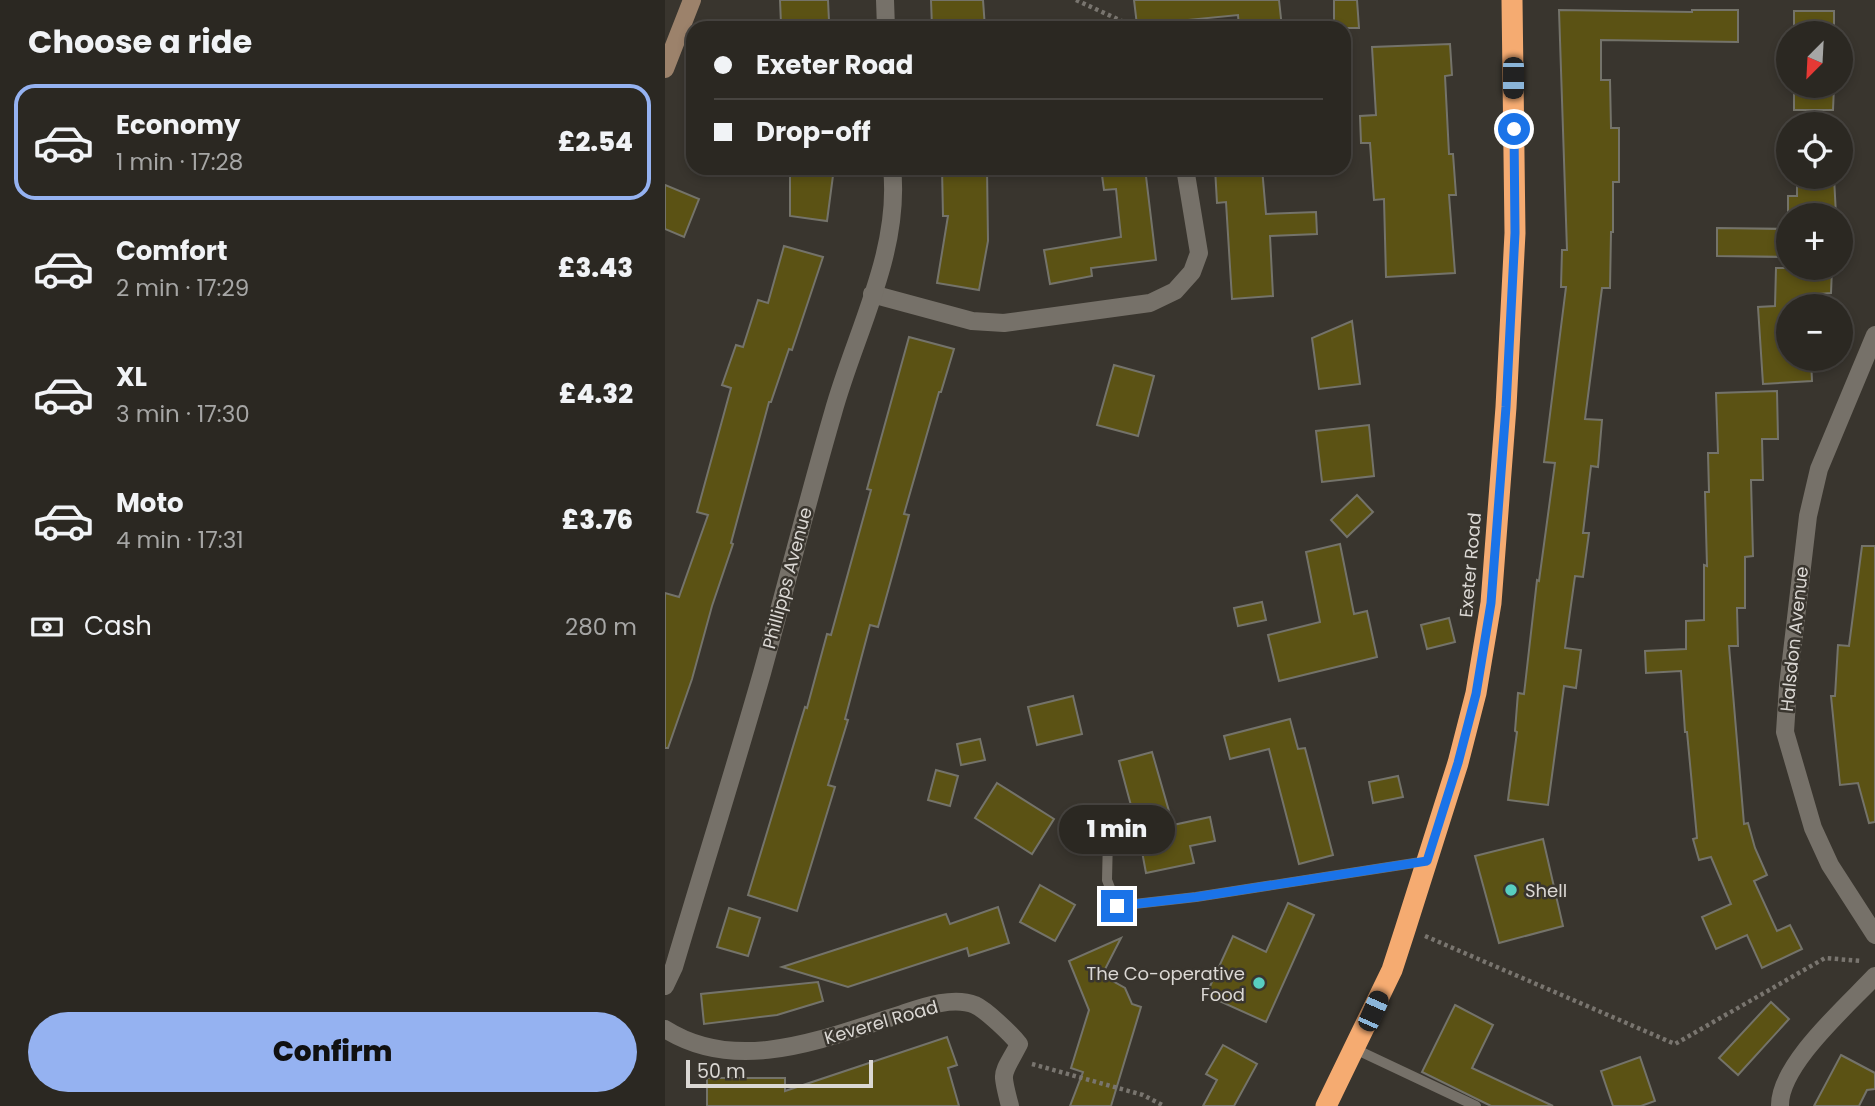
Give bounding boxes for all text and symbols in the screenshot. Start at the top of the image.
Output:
text: Choose a ride [28,19,252,64]
north arrow [1776,21,1853,98]
map controls [1776,21,1853,371]
text: Exeter Road [756,47,913,83]
car [1503,57,1524,99]
text: Economy [116,107,240,143]
icon: car [32,111,95,174]
button: locate [1776,112,1853,189]
route start [1498,113,1530,145]
text: Drop-off [756,114,871,150]
text: £2.54 [558,124,633,160]
text: 1 min · 17:28 [116,146,243,178]
button: + [1776,203,1853,280]
text: Comfort [116,233,228,269]
icon: car [32,237,95,300]
text: £3.43 [558,250,633,286]
text: 2 min · 17:29 [116,272,249,304]
button: − [1776,294,1853,371]
text: XL [116,359,147,395]
icon: car [32,363,95,426]
text: £4.32 [559,376,633,412]
text: 3 min · 17:30 [116,398,250,430]
text: Moto [116,485,184,521]
icon: car [32,489,95,552]
text: £3.76 [562,502,633,538]
street label: Phillipps Avenue [756,504,818,652]
street label: Exeter Road [1453,512,1487,618]
text: 4 min · 17:31 [116,524,244,556]
street label: Halsdon Avenue [1774,565,1814,713]
icon: cash [28,608,66,646]
text: Cash [84,608,152,644]
text: 280 m [565,611,637,643]
callout: 1 min [1059,804,1175,853]
text: 1 min [1087,813,1147,845]
place label: Shell [1525,878,1567,903]
marker: Shell [1503,882,1519,898]
route end [1101,890,1133,922]
place label: The Co-operative Food [1086,961,1245,1007]
marker: The Co-operative Food [1251,975,1267,991]
car [1355,988,1392,1034]
street label: Keverel Road [821,994,941,1050]
button: Confirm [28,1012,637,1092]
scale bar [686,1057,873,1089]
text: 50 m [697,1058,746,1085]

